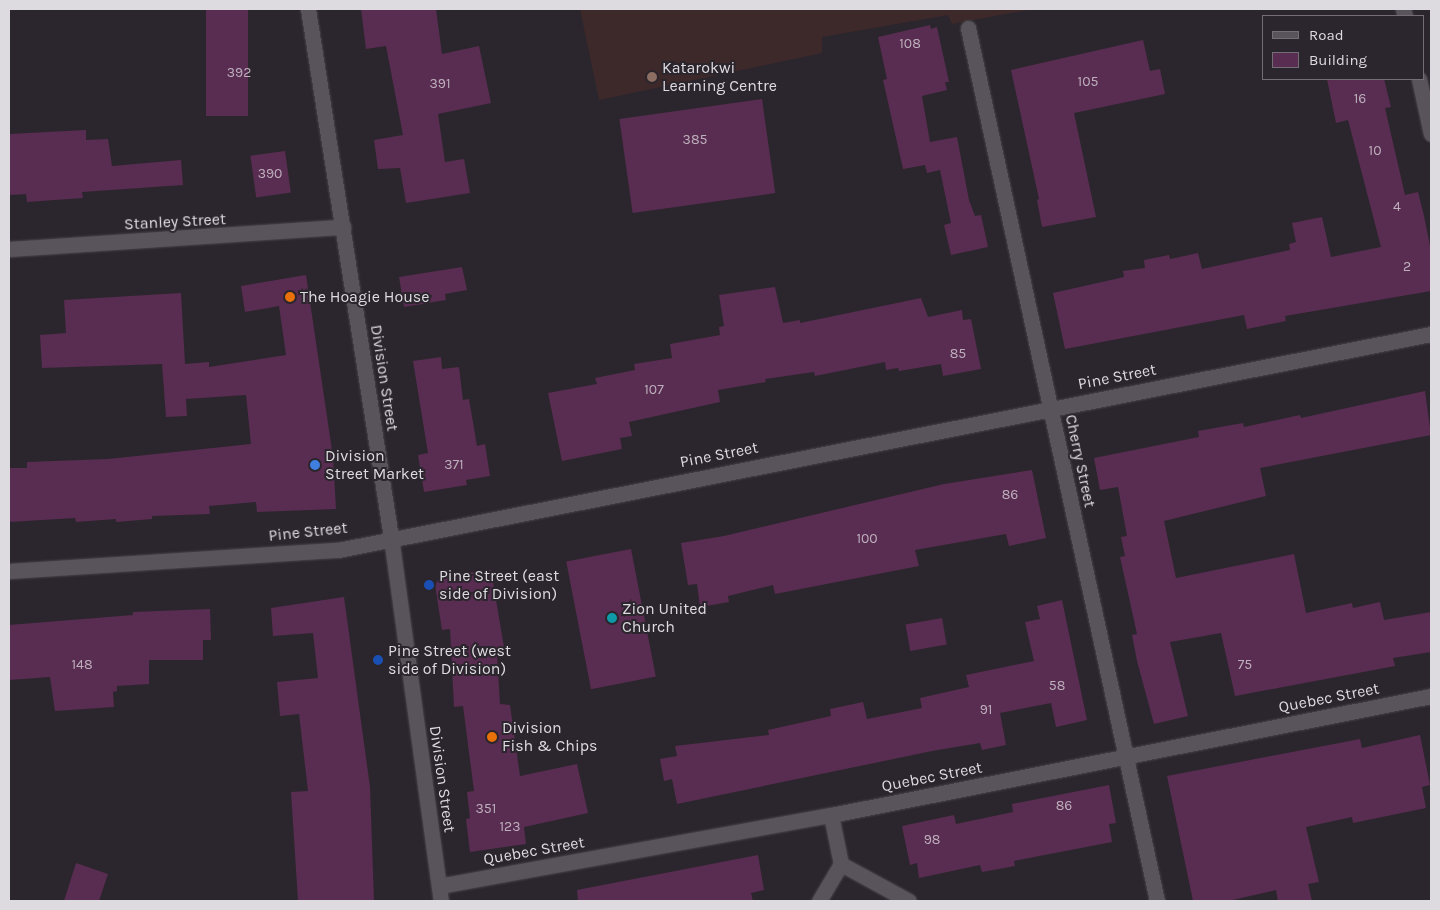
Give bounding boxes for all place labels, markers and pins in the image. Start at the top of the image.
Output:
place label: Katarokwi Learning Centre [662,58,777,96]
marker: Katarokwi Learning Centre [646,71,658,83]
place label: The Hoagie House [300,287,429,307]
marker: The Hoagie House [284,291,296,303]
place label: Division Street Market [325,446,424,484]
marker: Division Street Market [309,459,321,471]
place label: Pine Street (east side of Division) [439,566,559,604]
marker: Pine Street (east side of Division) [423,579,435,591]
place label: Zion United Church [622,599,707,637]
marker: Zion United Church [606,612,618,624]
place label: Pine Street (west side of Division) [388,641,511,679]
marker: Pine Street (west side of Division) [372,654,384,666]
place label: Division Fish & Chips [502,718,597,756]
marker: Division Fish & Chips [486,731,498,743]

